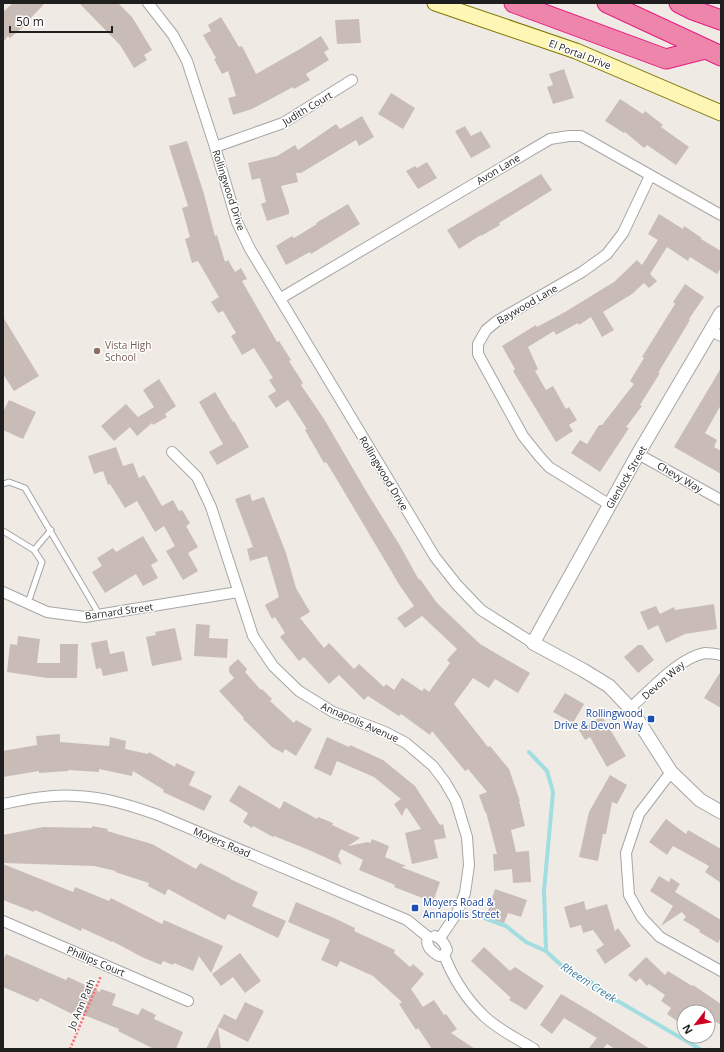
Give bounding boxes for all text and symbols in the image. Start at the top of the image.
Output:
scale bar [10,8,112,34]
text: 50 m [16,13,44,30]
street label: El Portal Drive [547,36,613,72]
street label: Judith Court [279,87,335,129]
street label: Rollingwood Drive [209,148,249,233]
street label: Avon Lane [474,150,523,188]
street label: Baywood Lane [494,281,560,327]
place label: Vista High School [105,338,151,364]
marker: Vista High School [92,346,102,356]
street label: Rollingwood Drive [356,433,412,513]
street label: Glenlock Street [602,443,650,511]
street label: Chevy Way [655,458,706,496]
street label: Barnard Street [84,599,154,623]
street label: Devon Way [639,657,688,702]
street label: Annapolis Avenue [319,699,401,746]
place label: Rollingwood Drive & Devon Way [554,706,644,732]
marker: Rollingwood Drive & Devon Way [646,714,656,724]
street label: Moyers Road [191,824,253,860]
place label: Moyers Road & Annapolis Street [423,895,500,921]
marker: Moyers Road & Annapolis Street [410,903,420,913]
street label: Phillips Court [65,942,128,980]
water label: Rheem Creek [558,959,620,1006]
street label: Jo Ann Path [64,977,98,1032]
north arrow [676,1004,716,1044]
text: N [678,1022,696,1037]

